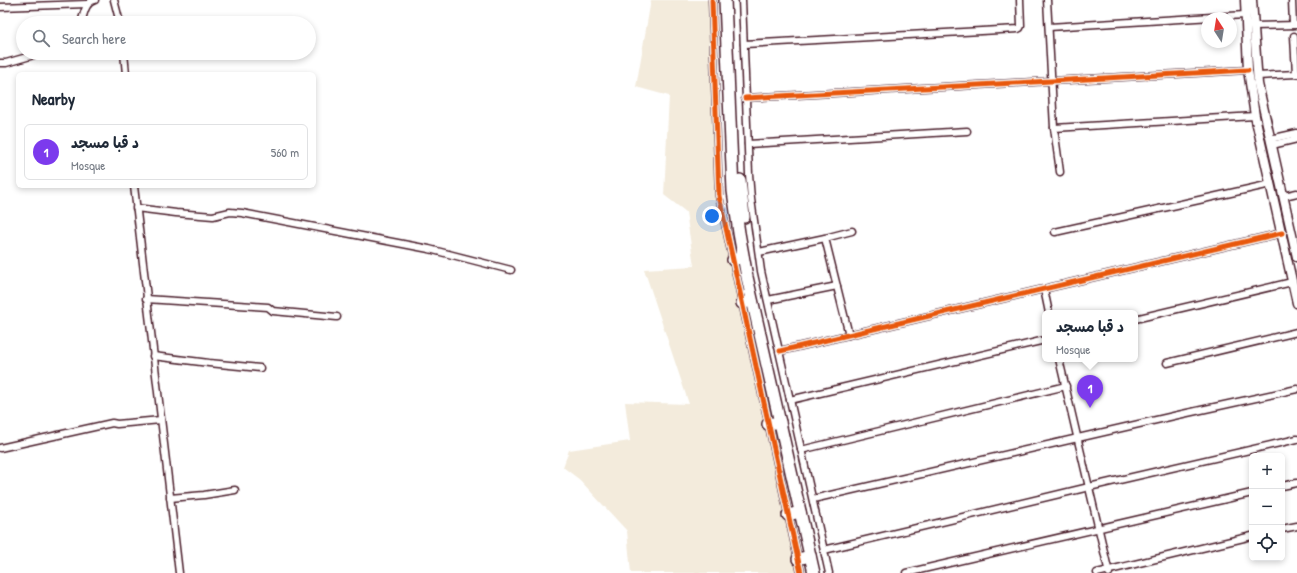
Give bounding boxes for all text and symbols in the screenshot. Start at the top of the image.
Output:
north arrow [1201,12,1237,48]
search box [16,16,316,60]
icon: search [30,27,52,49]
text: Search here [62,28,126,49]
text: Nearby [32,87,75,110]
text: د قبا مسجد [71,132,139,153]
text: 1 [44,143,48,161]
text: 560 m [271,143,299,161]
text: Mosque [71,156,105,174]
your location [702,206,722,226]
popup [1042,310,1138,362]
text: د قبا مسجد [1056,316,1124,337]
text: Mosque [1056,340,1090,358]
pin: 1 [1077,375,1103,408]
map controls [1249,453,1285,561]
button: + [1249,453,1285,489]
button: − [1249,489,1285,525]
button: locate [1249,525,1285,561]

